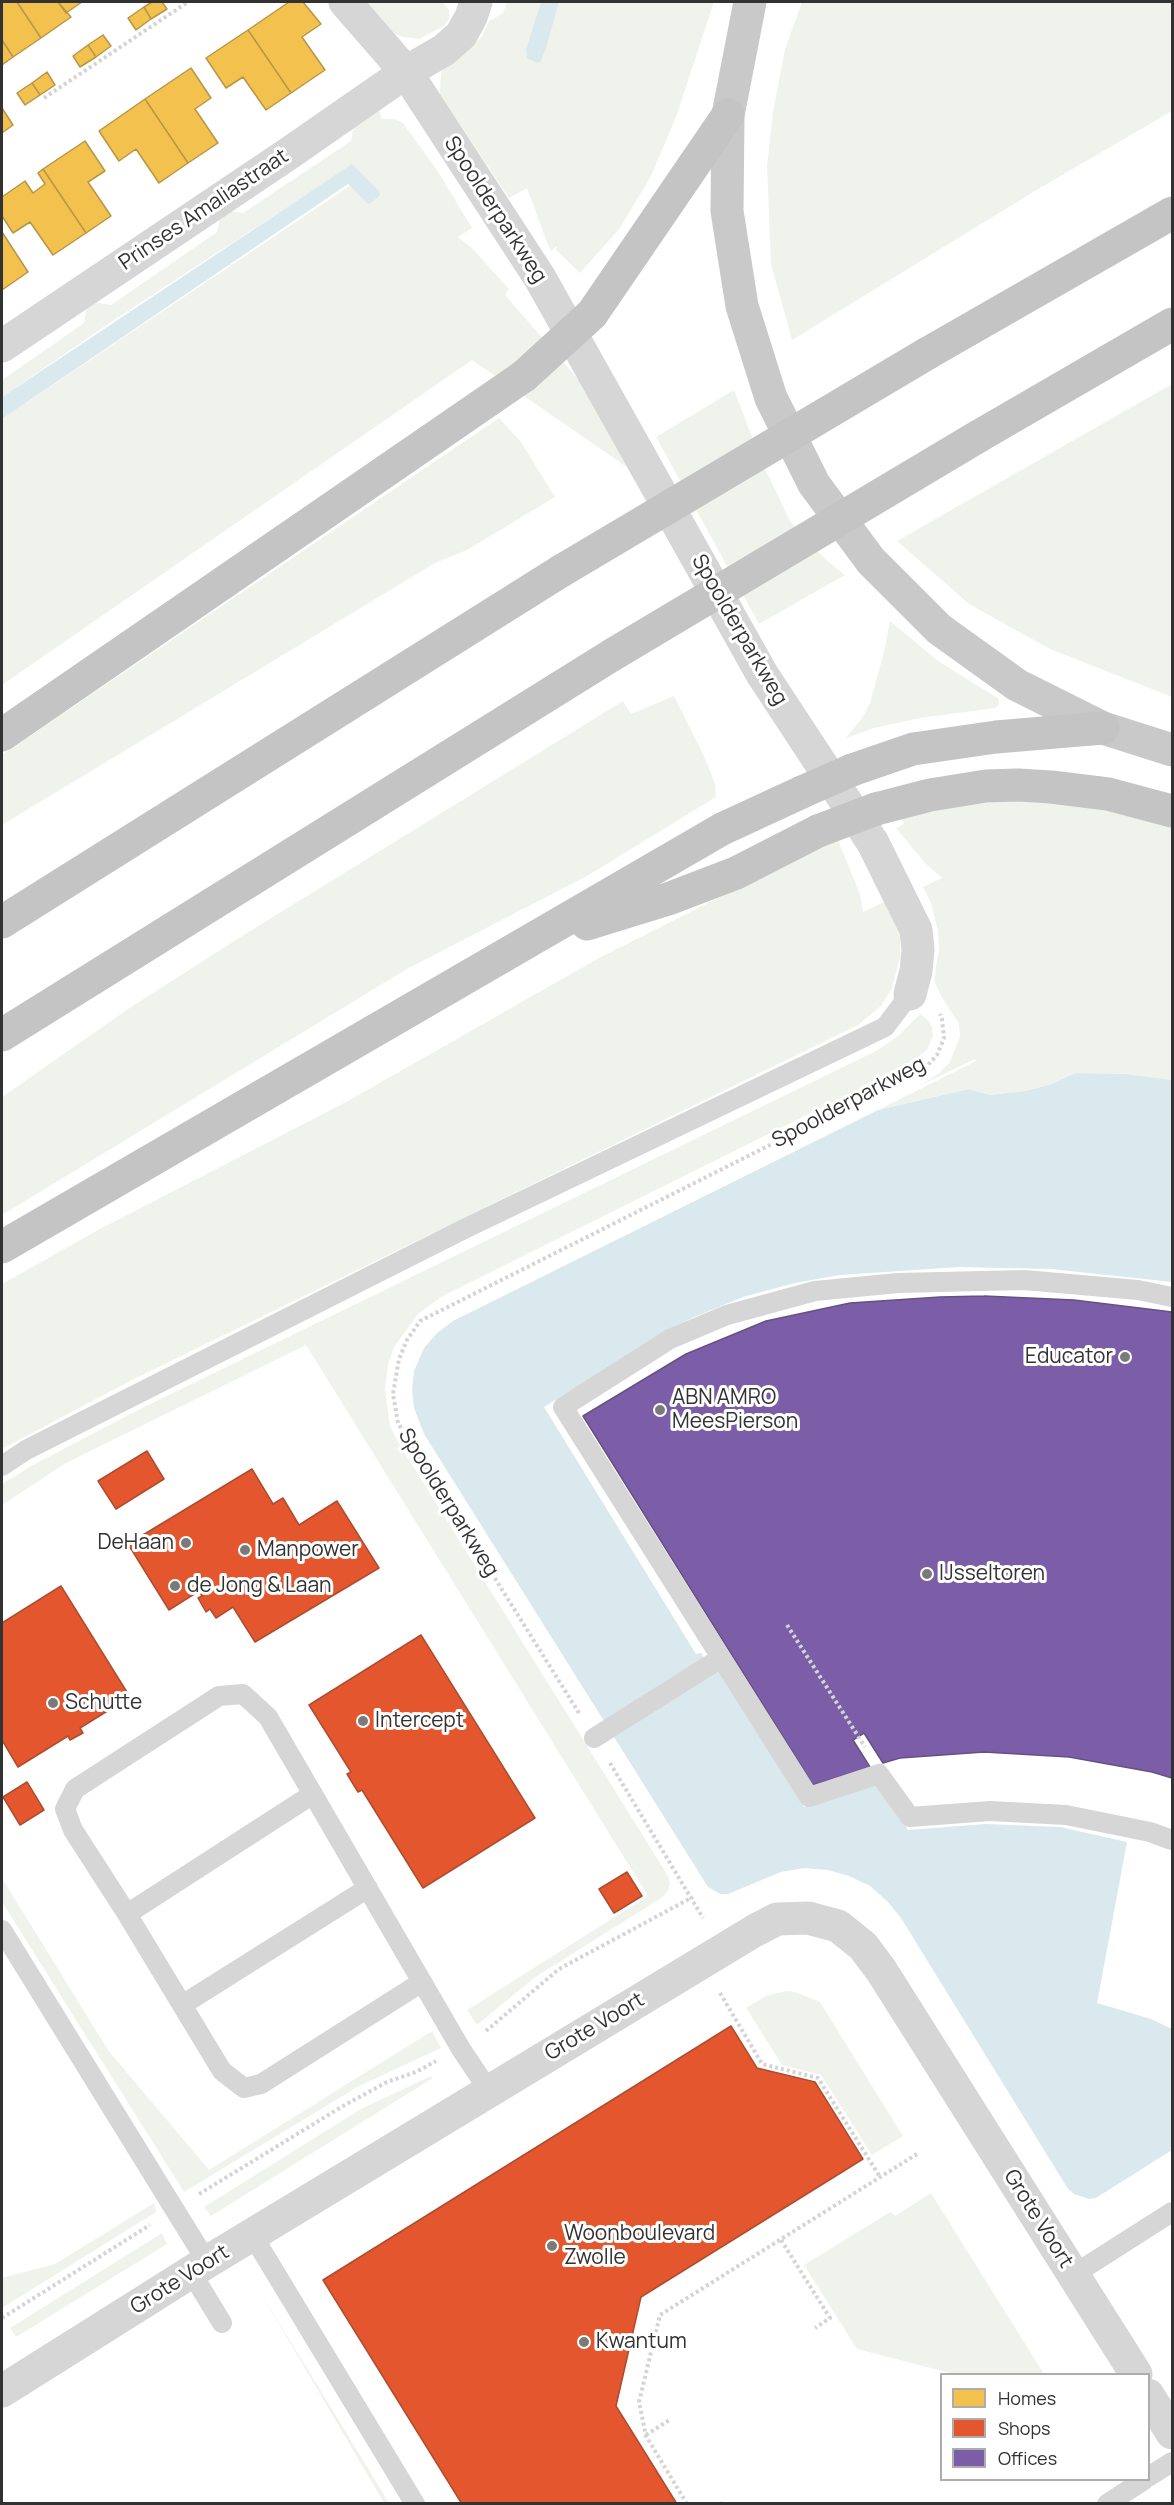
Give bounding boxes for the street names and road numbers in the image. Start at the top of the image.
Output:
street label: Spoolderparkweg [438,132,552,288]
street label: Prinses Amaliastraat [115,144,293,276]
street label: Spoolderparkweg [686,550,792,710]
street label: Spoolderparkweg [768,1052,930,1154]
street label: Spoolderparkweg [392,1424,504,1582]
street label: Grote Voort [541,1988,649,2066]
street label: Grote Voort [998,2165,1078,2273]
street label: Grote Voort [126,2240,234,2320]

